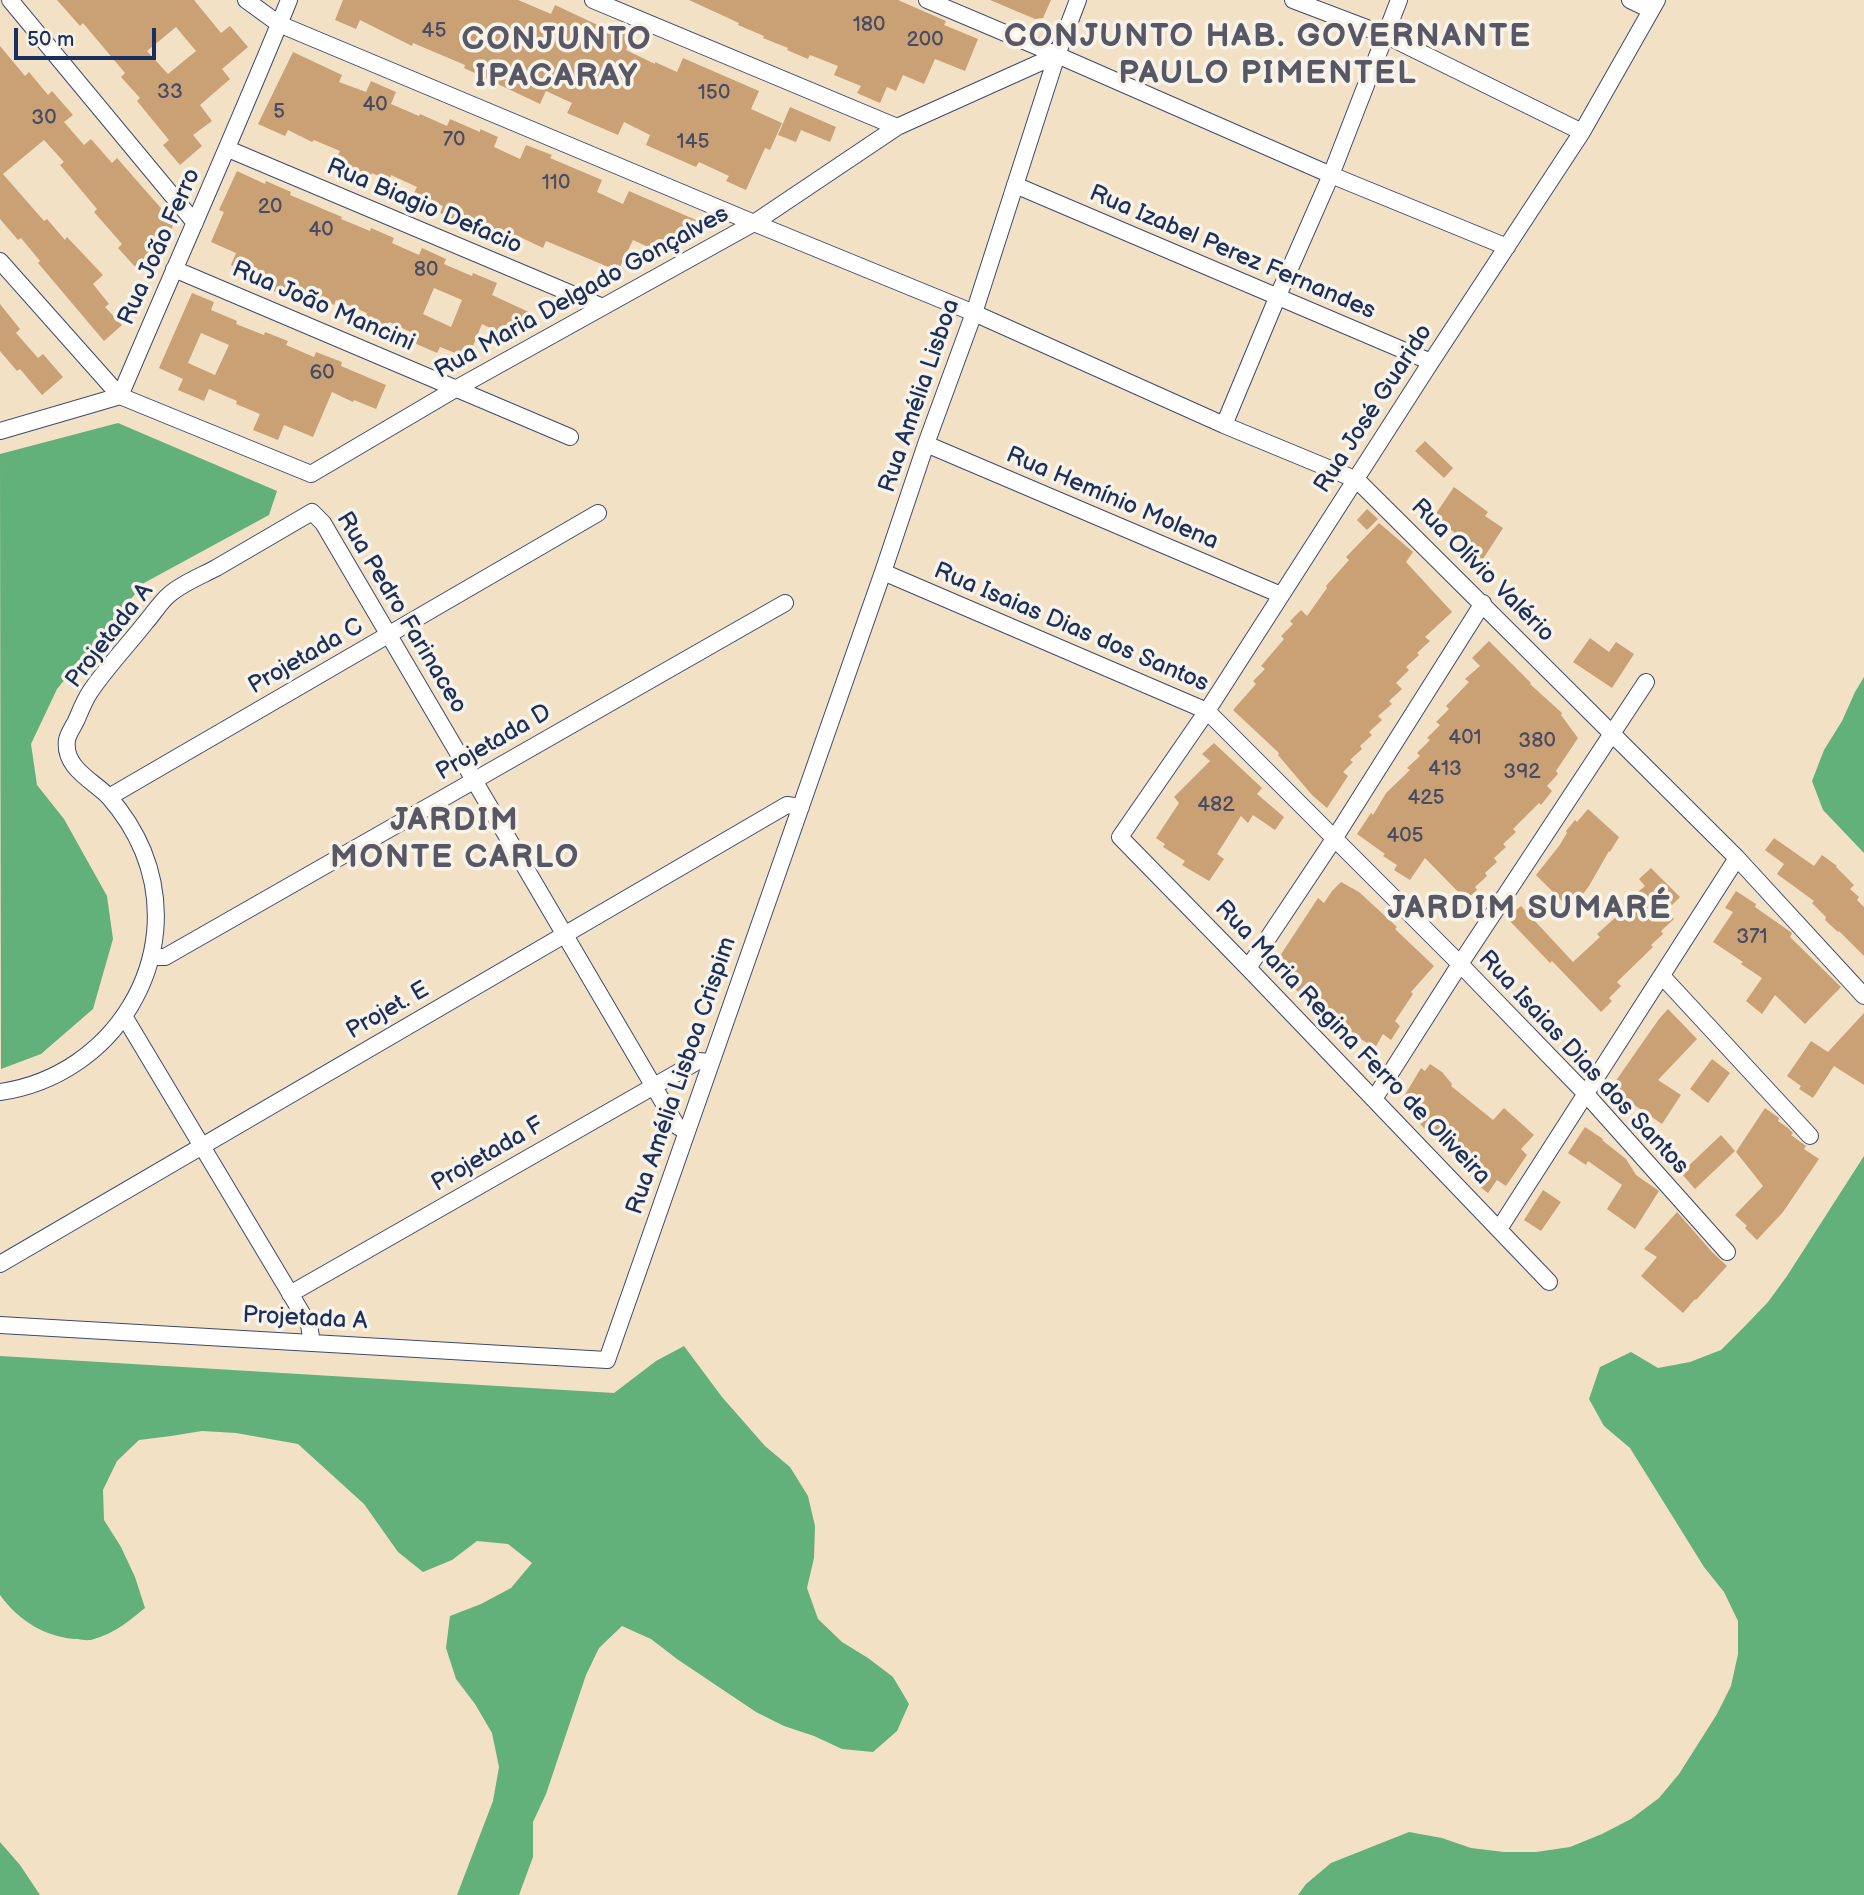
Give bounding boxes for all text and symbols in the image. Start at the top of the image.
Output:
house number: 180 [853,13,885,39]
scale bar [18,14,159,58]
house number: 45 [422,19,446,45]
district label: CONJUNTO HAB. GOVERNANTE PAULO PIMENTEL [1007,19,1529,94]
district label: CONJUNTO IPACARAY [462,22,652,97]
text: 50 m [27,27,74,52]
house number: 200 [906,28,944,54]
house number: 33 [157,80,183,106]
house number: 150 [698,81,730,107]
house number: 40 [362,93,388,119]
house number: 5 [273,100,285,126]
house number: 30 [31,106,57,132]
house number: 70 [443,128,465,154]
house number: 145 [677,130,709,156]
street label: Rua Biagio Defacio [322,153,526,261]
street label: Rua João Ferro [113,164,207,330]
house number: 110 [542,171,570,197]
street label: Rua Izabel Perez Fernandes [1085,180,1379,326]
house number: 20 [258,195,282,221]
street label: Rua Maria Delgado Gonçalves [430,200,734,386]
house number: 40 [308,218,334,244]
street label: Rua João Mancini [227,256,419,358]
house number: 80 [414,258,438,284]
street label: Rua Amélia Lisboa [873,296,967,496]
street label: Rua José Guarido [1309,319,1439,499]
house number: 60 [309,361,335,387]
street label: Rua Hemínio Molena [1001,441,1223,557]
street label: Rua Olívio Valério [1404,493,1560,649]
street label: Rua Pedro Farinaceo [329,507,473,719]
street label: Rua Isaias Dias dos Santos [929,557,1213,699]
street label: Projetada A [60,578,160,694]
street label: Projetada C [244,613,368,701]
street label: Projetada D [431,699,557,787]
house number: 401 [1448,726,1482,752]
house number: 380 [1518,729,1556,755]
house number: 413 [1428,757,1462,783]
house number: 392 [1503,760,1541,786]
house number: 425 [1407,786,1445,812]
house number: 482 [1197,793,1235,819]
district label: JARDIM MONTE CARLO [331,803,579,878]
house number: 405 [1386,824,1424,850]
district label: JARDIM SUMARÉ [1389,891,1671,929]
street label: Rua Maria Regina Ferro de Oliveira [1208,895,1496,1191]
house number: 371 [1736,925,1768,951]
street label: Rua Amélia Lisboa Crispim [621,933,743,1219]
street label: Rua Isaias Dias dos Santos [1472,945,1694,1181]
street label: Projet. E [342,976,434,1046]
street label: Projetada F [427,1111,549,1199]
street label: Projetada A [242,1301,368,1337]

